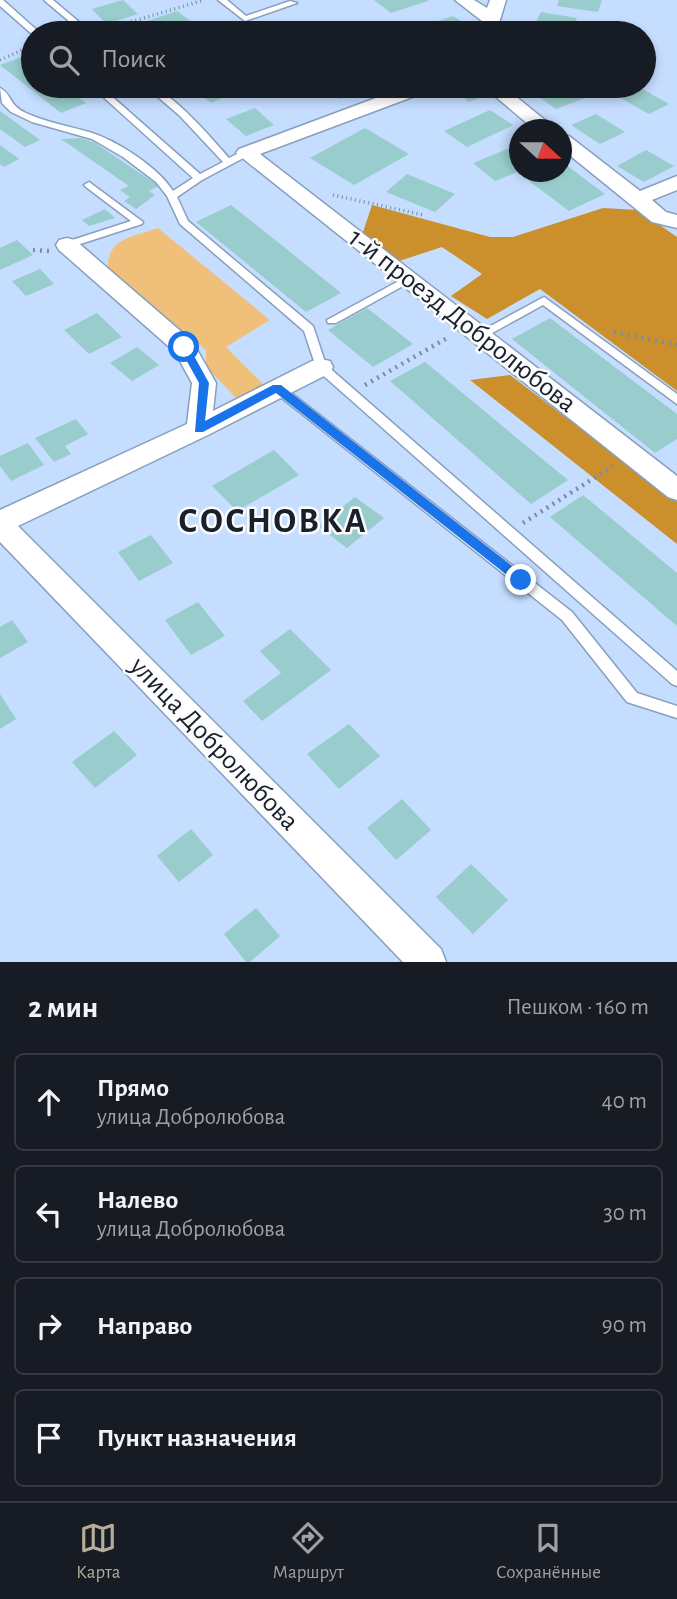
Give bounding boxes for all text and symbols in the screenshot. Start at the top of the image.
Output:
search box [21,21,656,98]
icon: search [45,41,83,79]
text: Поиск [101,46,166,72]
north arrow [509,119,572,182]
street label: 1-й проезд Добролюбова [343,224,581,419]
route start [168,331,199,362]
district label: СОСНОВКА [178,504,368,539]
route end [505,564,536,595]
street label: улица Добролюбова [124,651,304,836]
text: 2 мин [28,993,98,1023]
text: Пешком · 160 m [506,996,649,1019]
text: Прямо [97,1075,169,1101]
icon: ahead [30,1083,68,1121]
text: 40 m [602,1090,647,1113]
text: улица Добролюбова [97,1106,285,1129]
text: Налево [97,1187,178,1213]
icon: left [30,1195,68,1233]
text: 30 m [603,1202,647,1225]
text: улица Добролюбова [97,1218,285,1241]
icon: right [30,1307,68,1345]
text: Направо [97,1313,192,1339]
text: 90 m [602,1314,647,1337]
icon: arrive [30,1419,68,1457]
text: Пункт назначения [97,1425,297,1451]
tab: Карта [76,1519,121,1584]
tab: Маршрут [273,1519,344,1584]
tab: Сохранённые [496,1519,601,1584]

